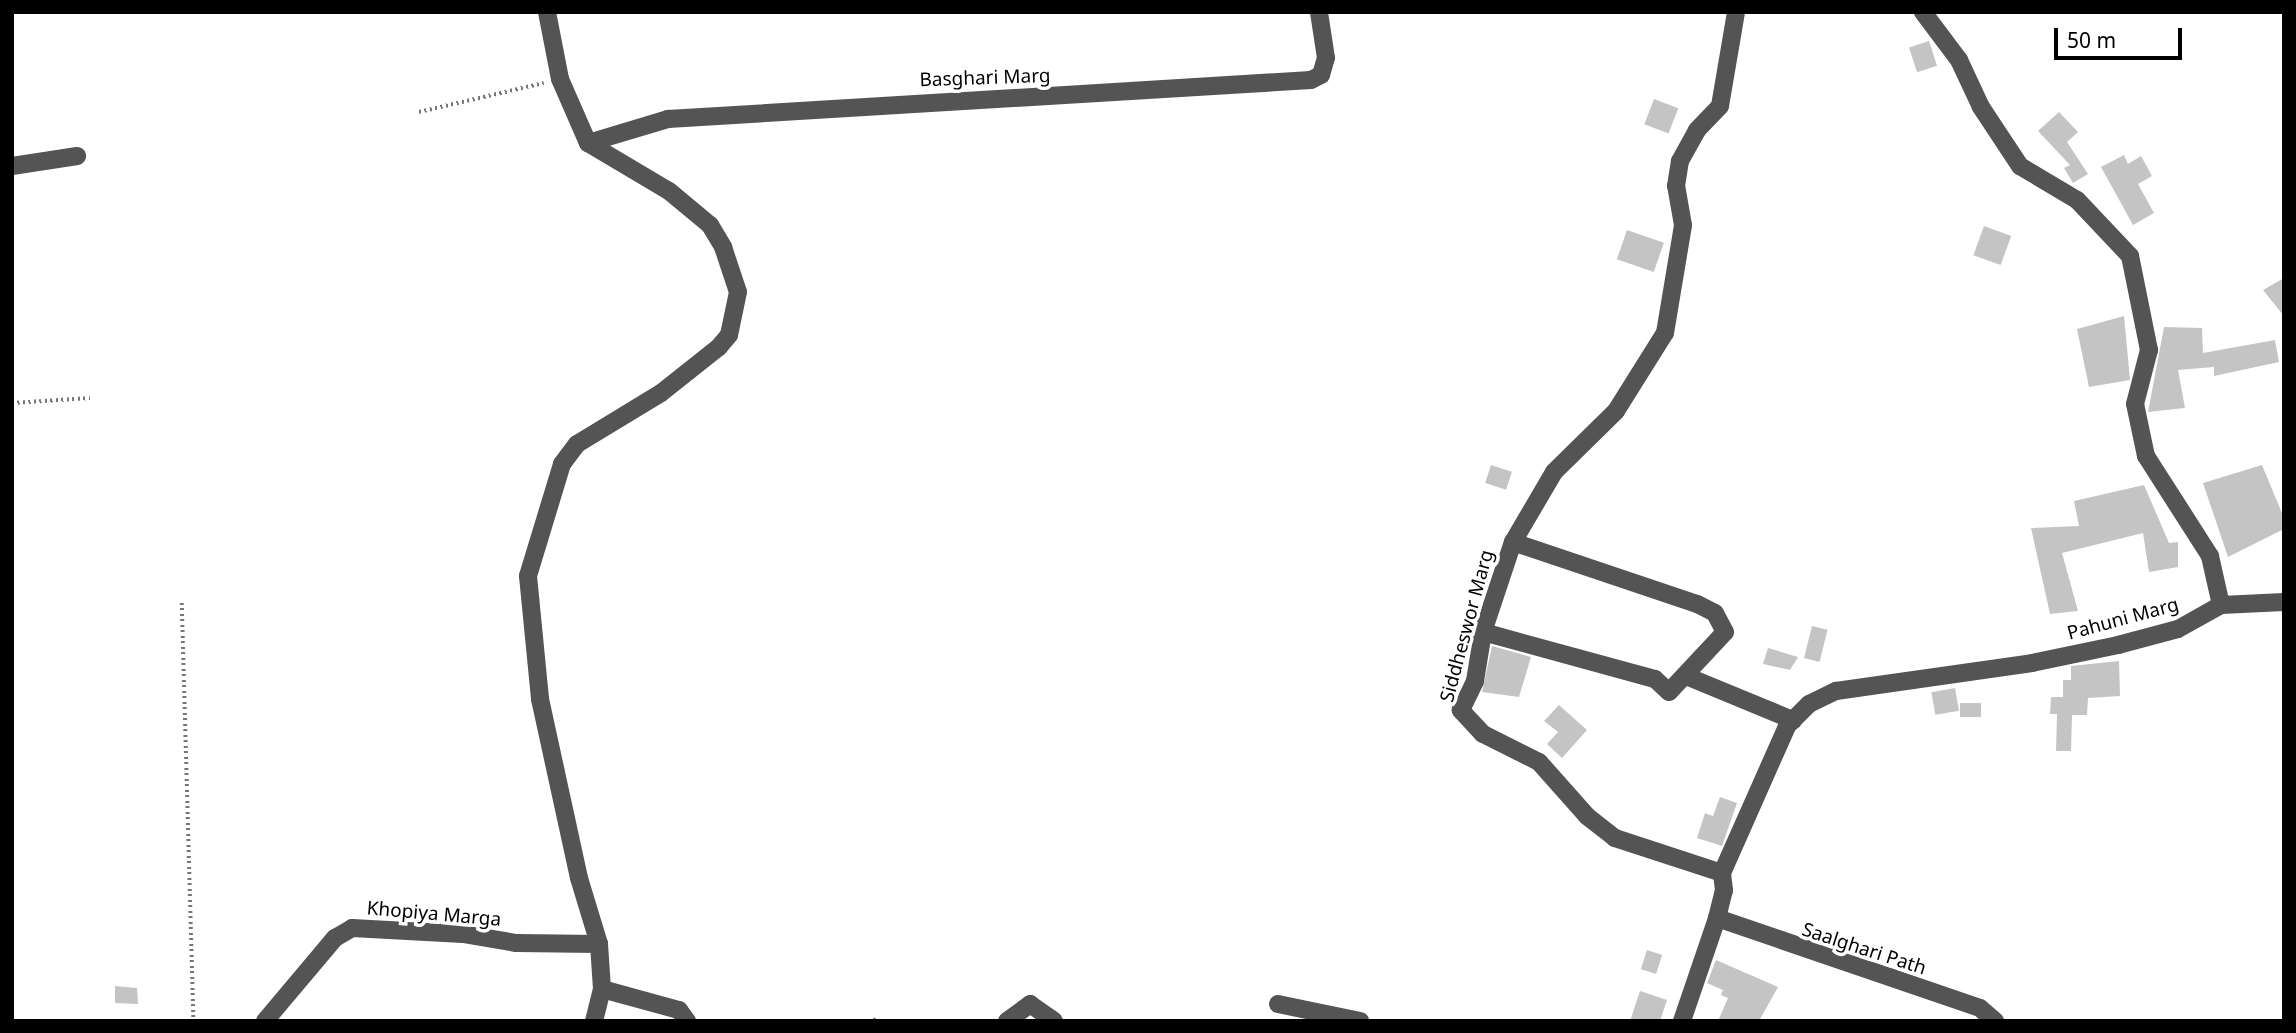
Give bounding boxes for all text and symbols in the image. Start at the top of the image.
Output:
scale bar [2058,14,2186,58]
text: 50 m [2067,26,2116,54]
street label: Basghari Marg [919,64,1051,92]
street label: Siddheswor Marg [1436,547,1498,705]
street label: Pahuni Marg [2065,593,2181,645]
street label: Khopiya Marga [366,897,502,931]
street label: Saalghari Path [1799,918,1929,980]

